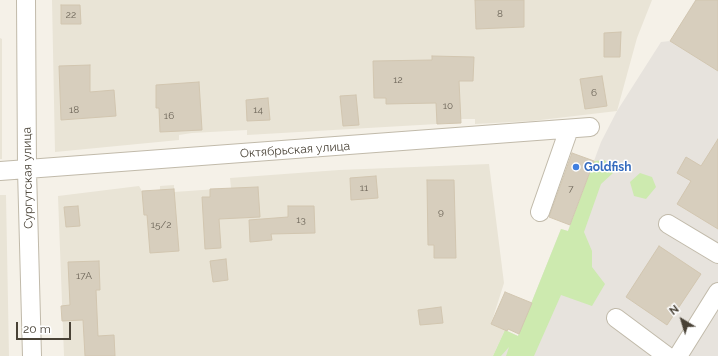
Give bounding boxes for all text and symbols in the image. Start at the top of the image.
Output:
house number: 8 [497,8,503,20]
house number: 22 [66,9,76,21]
house number: 12 [393,74,403,86]
house number: 6 [591,87,597,99]
house number: 10 [443,100,453,112]
house number: 18 [69,104,79,116]
house number: 14 [253,104,263,116]
house number: 16 [164,110,174,122]
street label: Сургутская улица [20,127,36,229]
street label: Октябрьская улица [240,139,350,161]
place label: Goldfish [584,160,632,174]
marker: Goldfish [571,162,581,172]
house number: 11 [360,182,368,194]
house number: 7 [568,183,574,195]
house number: 9 [438,206,444,218]
house number: 13 [296,214,306,226]
house number: 15/2 [151,219,171,231]
house number: 17А [76,270,92,282]
north arrow [662,300,702,340]
text: N [667,302,682,318]
scale bar [18,314,73,340]
text: 20 m [23,322,51,336]

